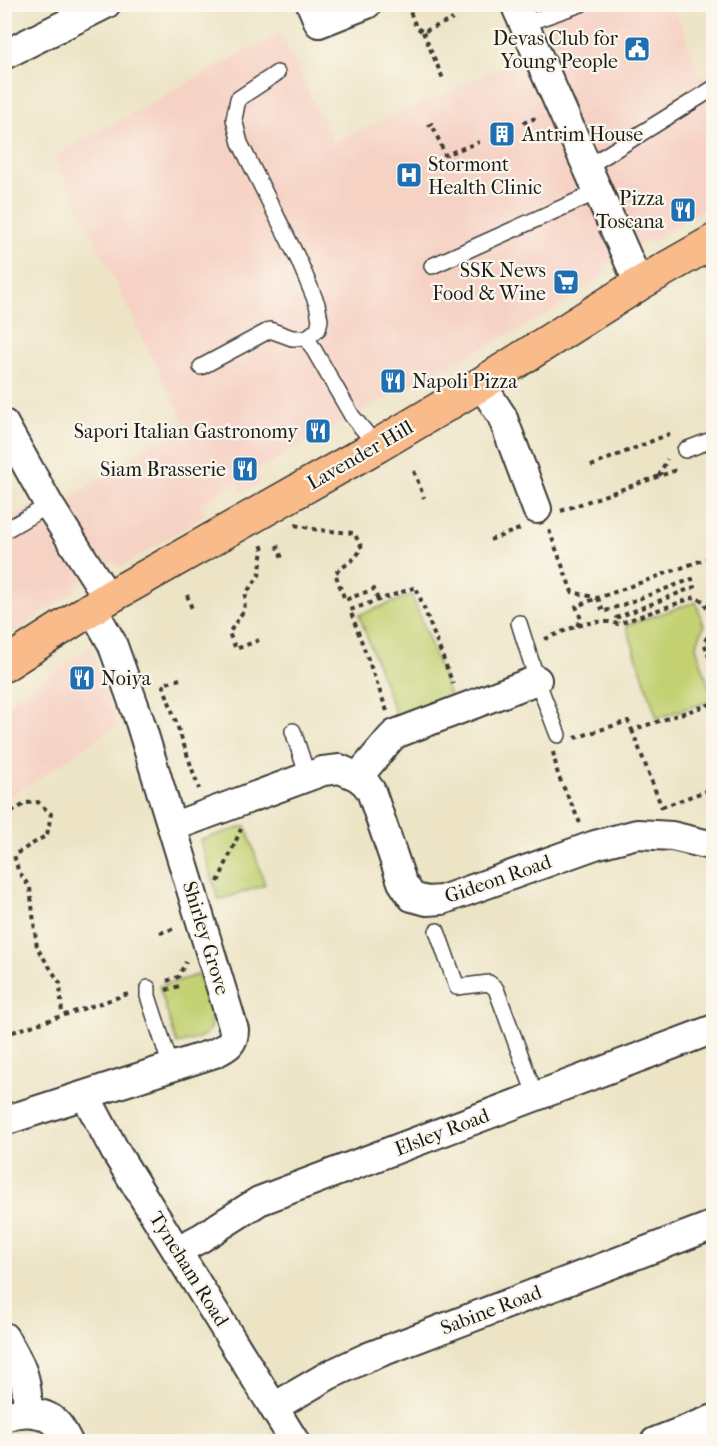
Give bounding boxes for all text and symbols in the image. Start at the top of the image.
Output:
place label: Devas Club for Young People [493,27,618,73]
public building icon: Devas Club for Young People [622,34,652,64]
building icon: Antrim House [487,119,517,149]
place label: Antrim House [521,123,643,146]
place label: Stormont Health Clinic [428,153,542,199]
hospital icon: Stormont Health Clinic [394,160,424,190]
place label: Pizza Toscana [596,187,665,233]
restaurant icon: Pizza Toscana [668,195,698,225]
place label: SSK News Food & Wine [432,259,546,305]
supermarket icon: SSK News Food & Wine [551,267,581,297]
restaurant icon: Napoli Pizza [378,366,408,396]
place label: Napoli Pizza [412,370,518,393]
street label: Lavender Hill [303,415,417,495]
restaurant icon: Sapori Italian Gastronomy [303,416,333,446]
place label: Sapori Italian Gastronomy [74,420,299,443]
restaurant icon: Siam Brasserie [230,454,260,484]
place label: Siam Brasserie [100,458,226,481]
restaurant icon: Noiya [67,663,97,693]
place label: Noiya [101,667,152,690]
street label: Gideon Road [442,850,555,908]
street label: Shirley Grove [178,878,234,998]
street label: Elsley Road [391,1103,494,1161]
street label: Tyneham Road [145,1207,234,1332]
street label: Sabine Road [437,1280,546,1340]

